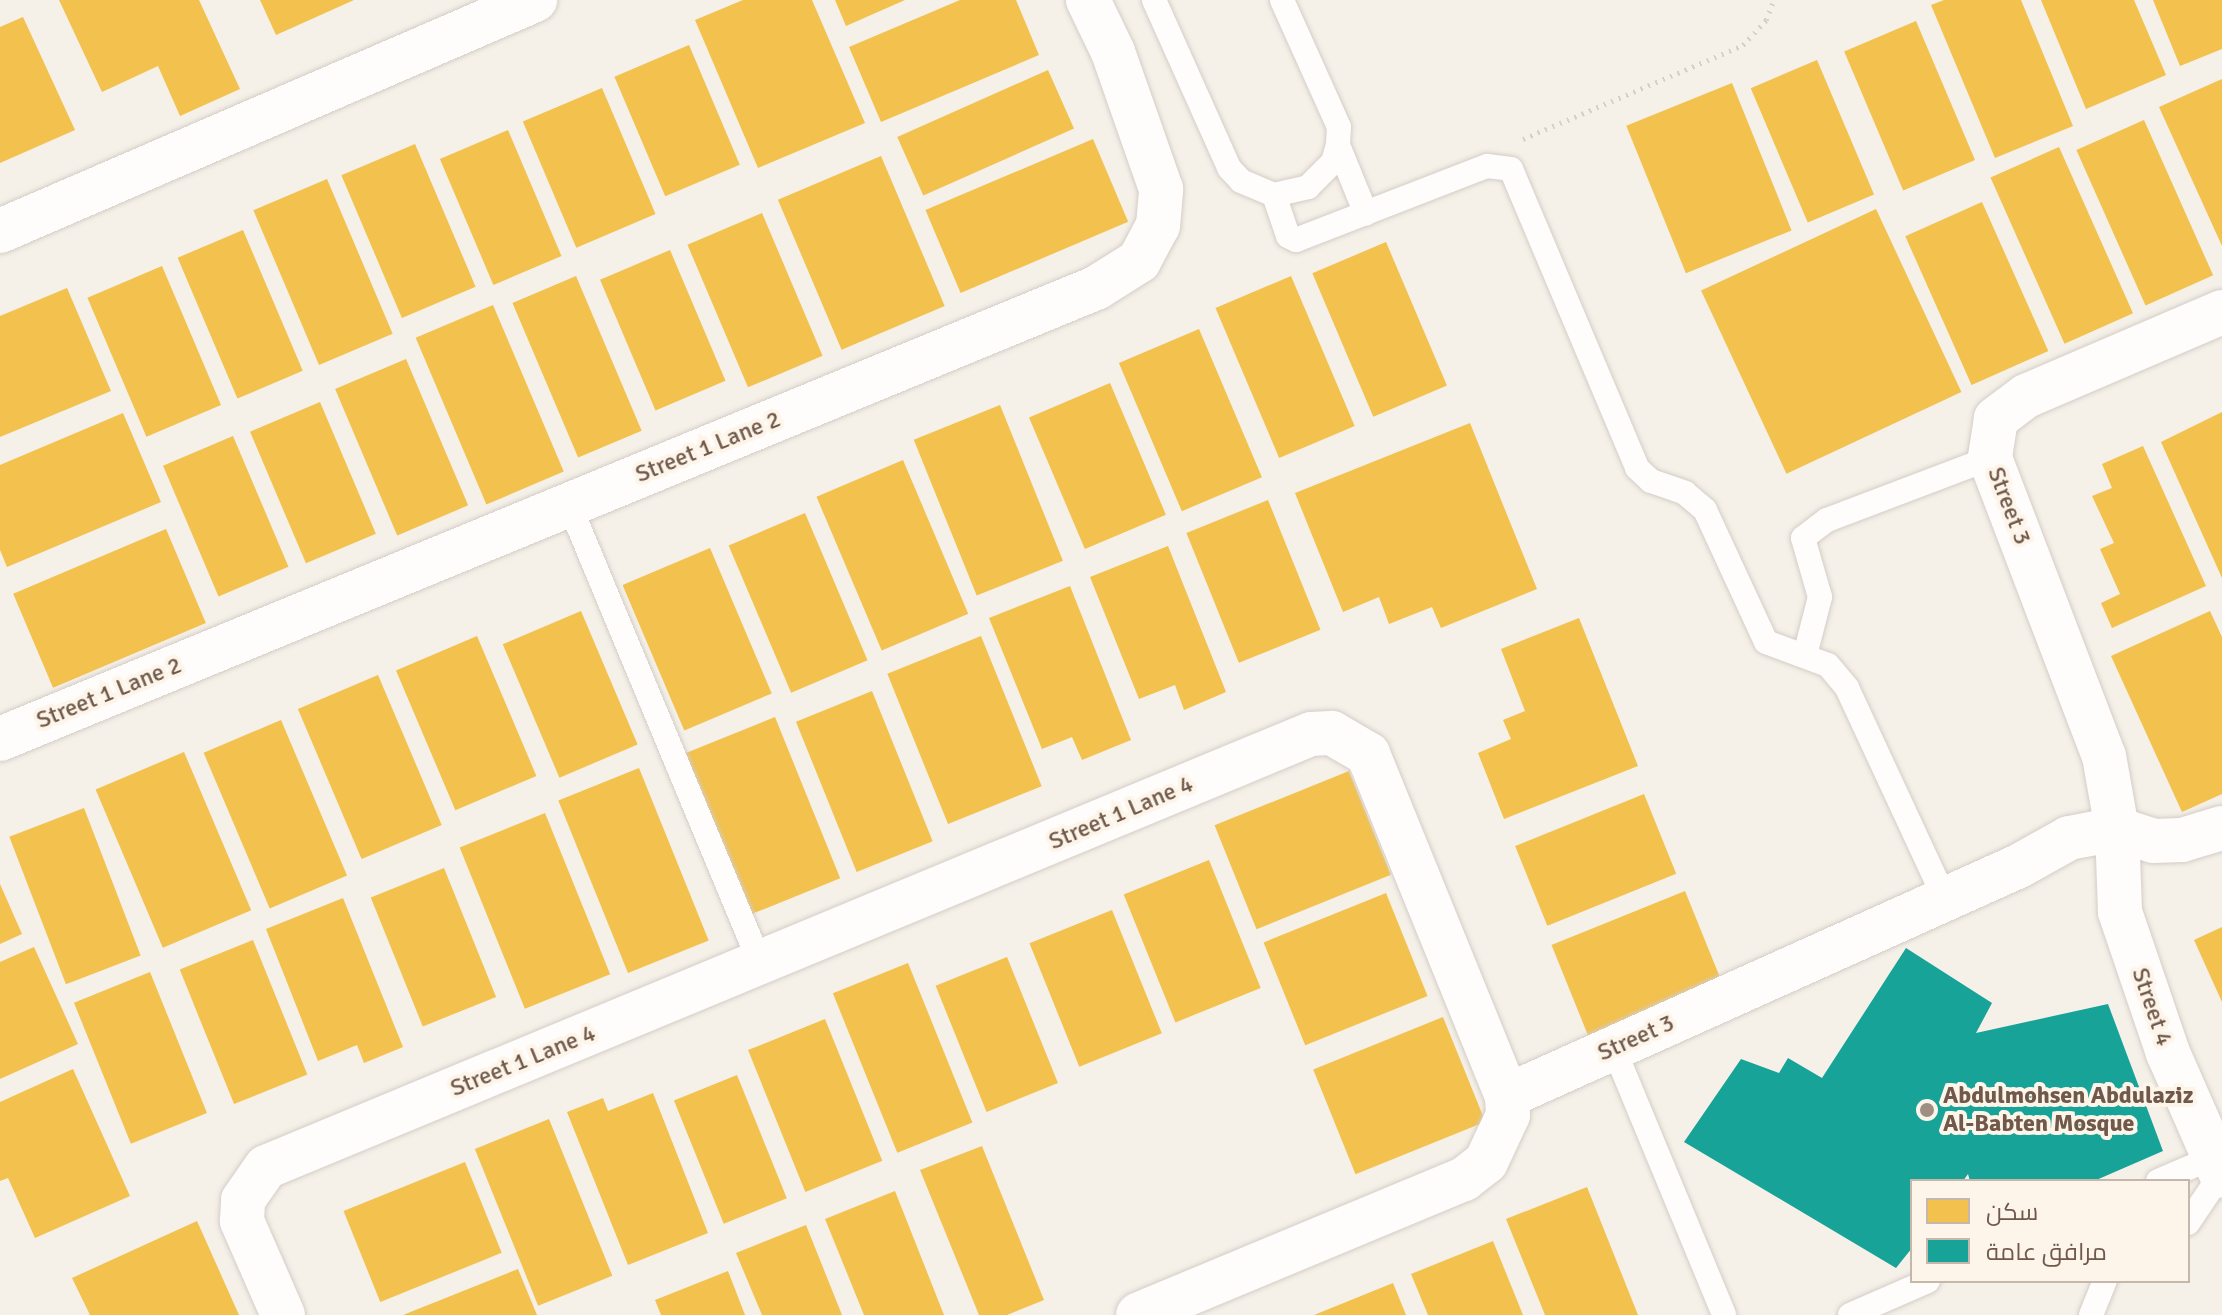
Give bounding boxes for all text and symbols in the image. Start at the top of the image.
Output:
street label: Street 1 Lane 2 [631,405,785,489]
street label: Street 3 [1981,463,2037,549]
street label: Street 1 Lane 2 [32,651,186,735]
street label: Street 1 Lane 4 [1045,770,1197,856]
street label: Street 4 [2125,964,2179,1050]
street label: Street 3 [1593,1008,1679,1068]
street label: Street 1 Lane 4 [446,1019,600,1103]
place label: Abdulmohsen Abdulaziz Al-Babten Mosque [1943,1082,2194,1138]
marker: Abdulmohsen Abdulaziz Al-Babten Mosque [1918,1101,1936,1119]
legend [1910,1179,2190,1283]
text: سكن [1986,1197,2038,1227]
text: مرافق عامة [1986,1237,2107,1267]

